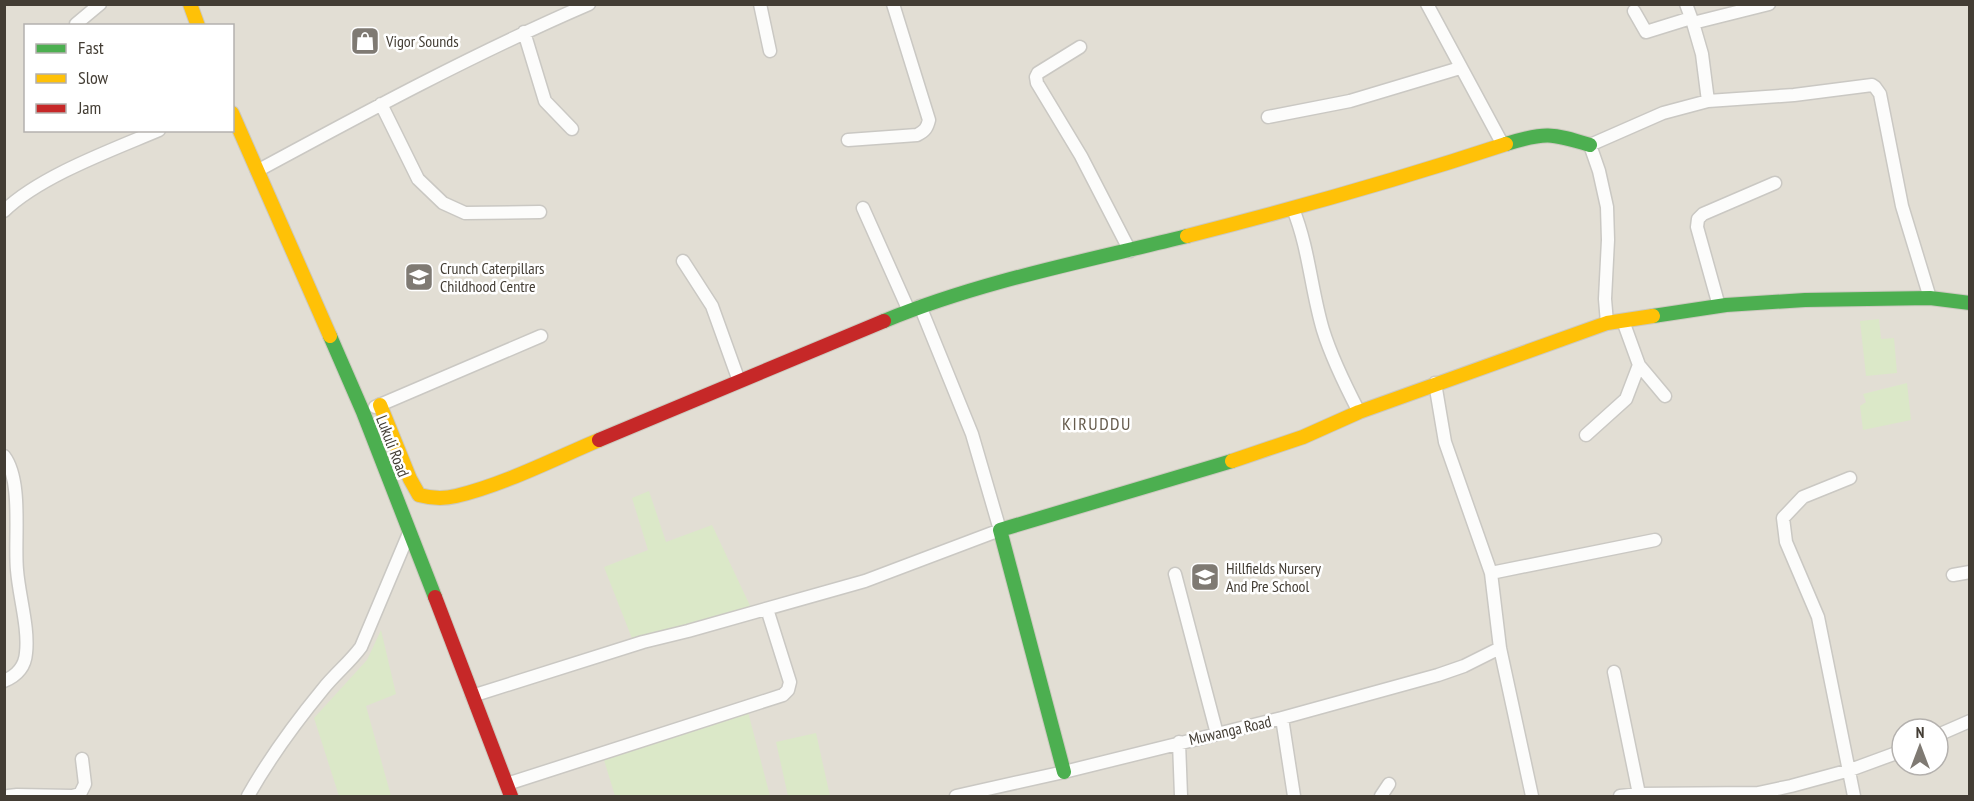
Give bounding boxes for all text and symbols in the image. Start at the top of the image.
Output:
legend [24,24,234,132]
shop icon: Vigor Sounds [349,25,381,57]
place label: Vigor Sounds [385,31,459,51]
text: Fast [78,36,104,59]
text: Slow [78,66,109,89]
text: Jam [77,96,101,119]
place label: Crunch Caterpillars Childhood Centre [440,258,544,296]
school or university icon: Crunch Caterpillars Childhood Centre [403,261,435,293]
street label: Lukuli Road [372,412,414,480]
district label: KIRUDDU [1062,412,1132,435]
place label: Hillfields Nursery And Pre School [1226,558,1321,596]
school or university icon: Hillfields Nursery And Pre School [1189,561,1221,593]
street label: Muwanga Road [1187,711,1273,749]
north arrow [1890,717,1950,777]
text: N [1916,722,1924,742]

